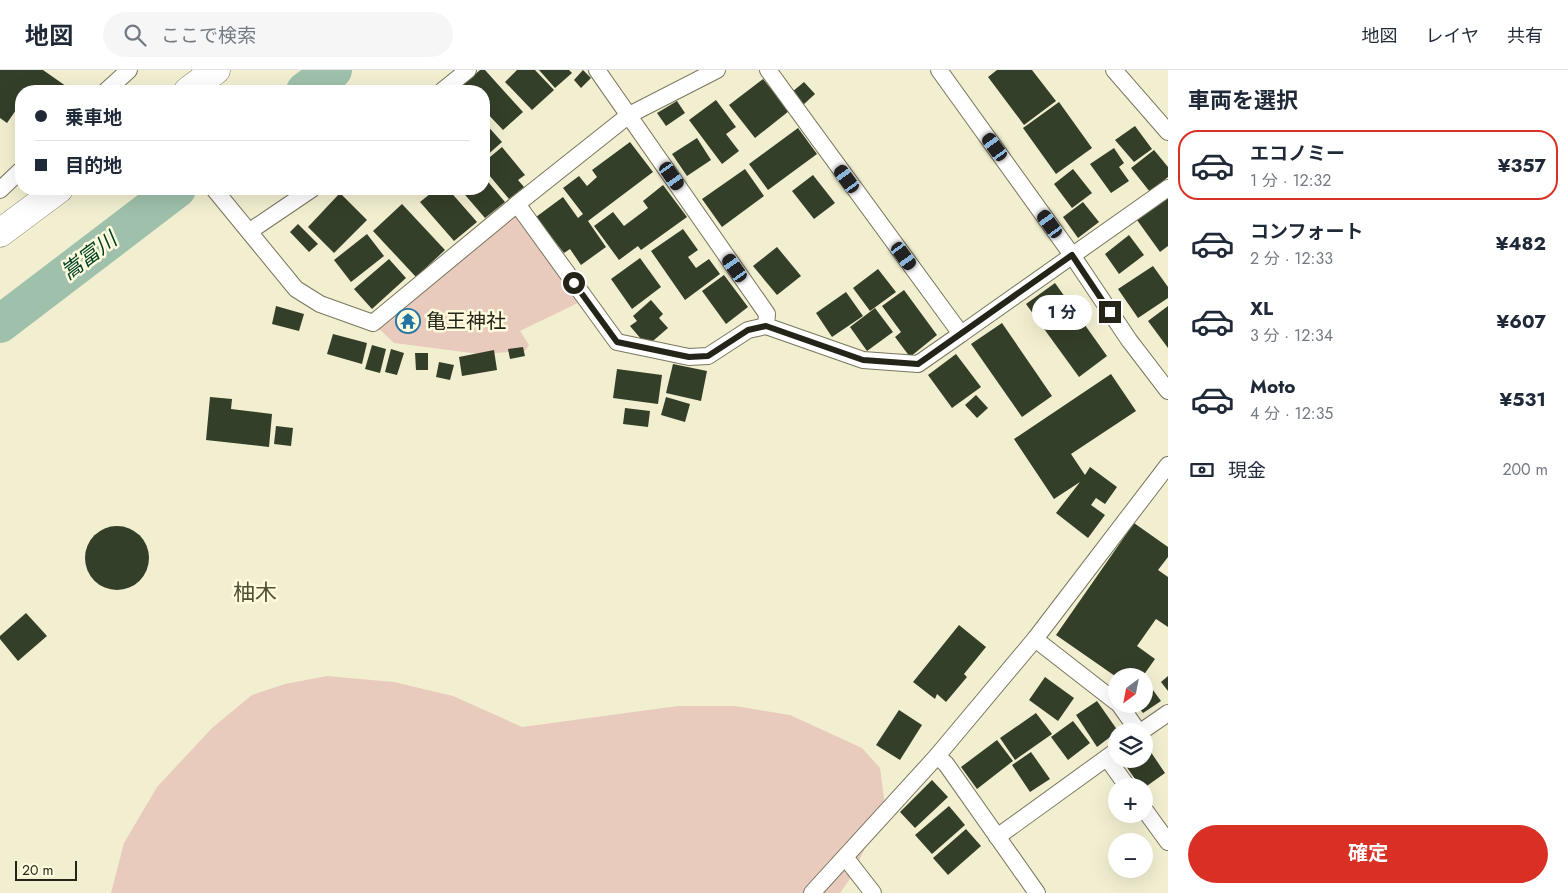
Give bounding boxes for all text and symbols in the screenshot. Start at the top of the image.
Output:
search box [103,12,453,57]
text: 地図 [25,18,73,53]
icon: search [121,21,149,49]
text: ここで検索 [161,22,256,49]
text: 地図 [1362,23,1398,49]
text: レイヤ [1426,23,1479,49]
text: 共有 [1507,23,1543,49]
text: 車両を選択 [1188,84,1298,116]
text: 乗車地 [65,104,122,131]
car [980,130,1009,164]
text: エコノミー [1250,140,1345,167]
icon: car [1190,143,1235,188]
text: 目的地 [65,152,122,179]
text: ¥357 [1498,152,1546,179]
car [657,159,686,193]
car [832,162,861,196]
text: 1 分 · 12:32 [1250,169,1331,192]
car [1035,207,1064,241]
text: コンフォート [1250,218,1363,245]
icon: car [1190,221,1235,266]
water label: 嵩富川 [55,224,125,287]
text: ¥482 [1496,230,1546,257]
car [889,239,918,273]
text: 2 分 · 12:33 [1250,247,1333,270]
car [720,251,749,285]
route start [563,272,585,294]
callout: 1 分 [1032,294,1092,330]
text: XL [1250,295,1273,322]
icon: car [1190,299,1235,344]
text: 1 分 [1048,301,1076,324]
route end [1099,301,1121,323]
place label: 亀王神社 [426,307,506,336]
temple icon: 亀王神社 [395,308,421,334]
text: ¥607 [1497,308,1546,335]
text: 3 分 · 12:34 [1250,324,1333,347]
text: Moto [1250,373,1295,400]
icon: car [1190,377,1235,422]
text: ¥531 [1500,386,1546,413]
text: 4 分 · 12:35 [1250,402,1333,425]
icon: cash [1188,456,1216,484]
text: 現金 [1228,457,1266,484]
text: 200 m [1502,458,1548,481]
district label: 柚木 [233,576,277,608]
north arrow [1108,668,1152,712]
map controls [1108,668,1153,878]
button: layers [1108,723,1153,768]
button: + [1108,778,1153,823]
button: 確定 [1188,825,1548,883]
button: − [1108,833,1153,878]
scale bar [15,858,78,881]
text: 20 m [22,860,54,880]

